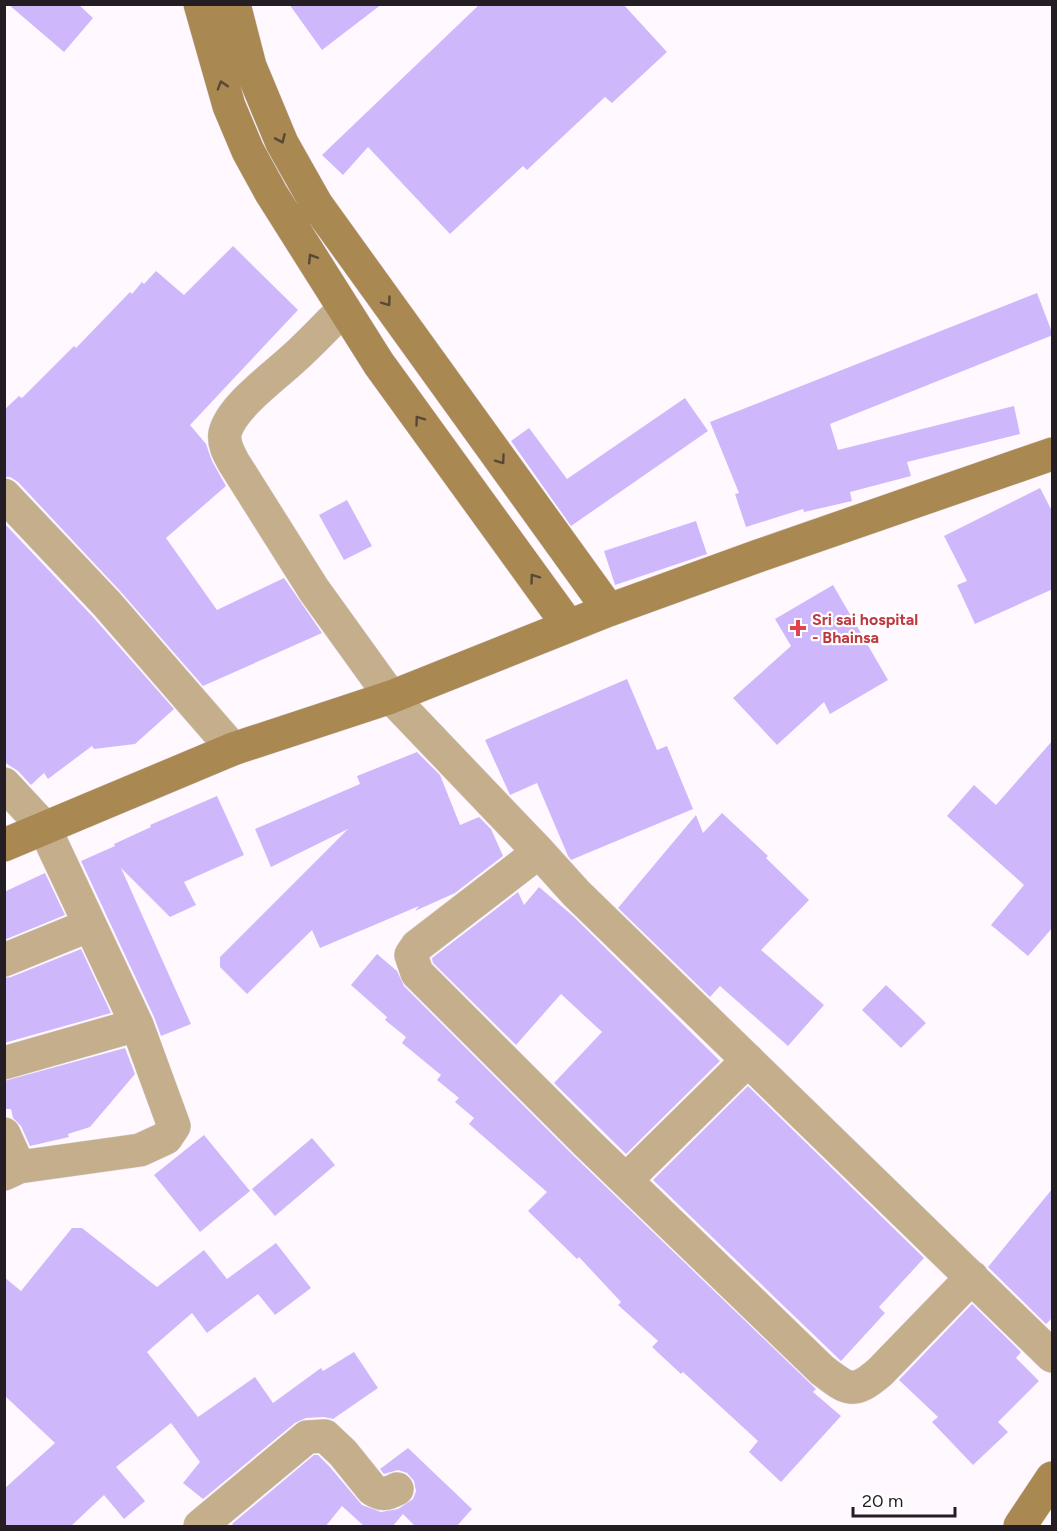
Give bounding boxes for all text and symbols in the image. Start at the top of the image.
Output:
one-way arrow [217,80,230,91]
one-way arrow [273,132,285,143]
one-way arrow [307,254,319,264]
one-way arrow [379,296,390,307]
one-way arrow [416,416,427,427]
one-way arrow [494,454,505,465]
one-way arrow [530,574,541,585]
place label: Sri sai hospital - Bhainsa [812,610,918,647]
marker: Sri sai hospital - Bhainsa [789,619,807,637]
scale bar [853,1480,955,1518]
text: 20 m [862,1490,903,1512]

